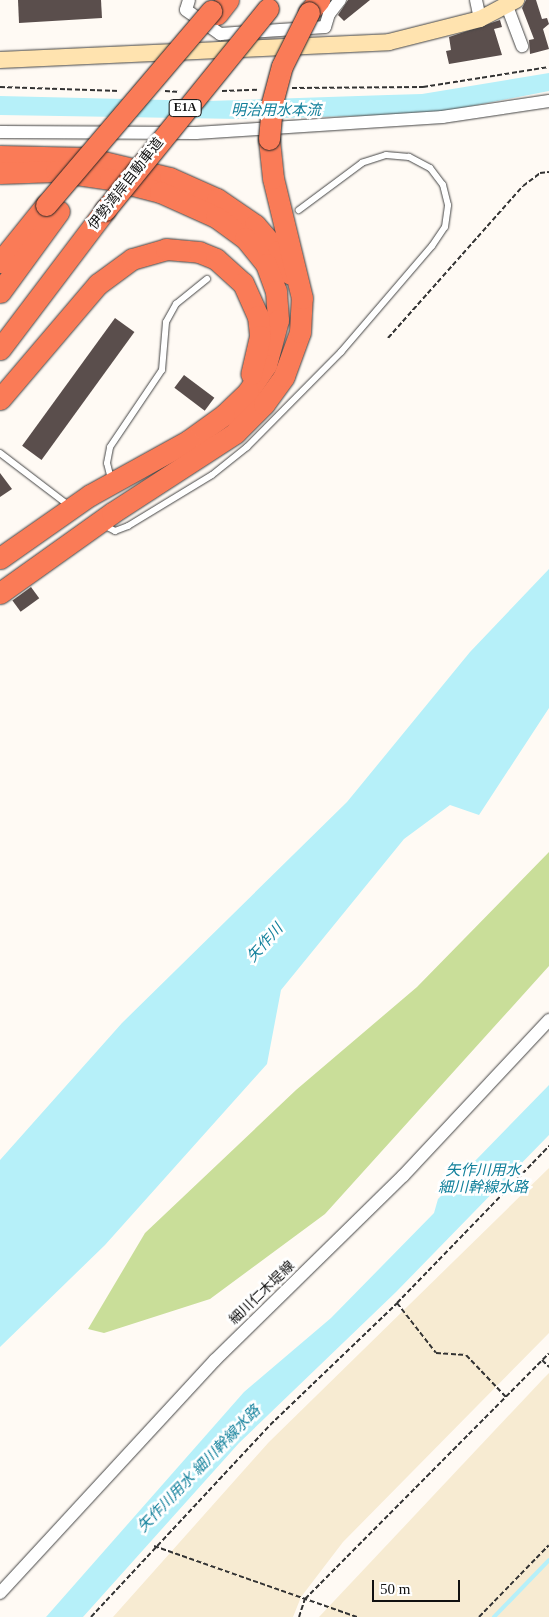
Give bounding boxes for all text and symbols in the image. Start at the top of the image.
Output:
road number: E1A [168,99,202,118]
water label: 明治用水本流 [231,102,321,120]
street label: 伊勢湾岸自動車道 [85,135,167,233]
water label: 矢作川 [243,920,287,966]
water label: 矢作川用水 細川幹線水路 [438,1161,528,1196]
street label: 細川仁木堤線 [226,1258,298,1328]
water label: 矢作川用水 細川幹線水路 [134,1402,264,1536]
scale bar [374,1570,462,1602]
text: 50 m [380,1581,410,1597]

